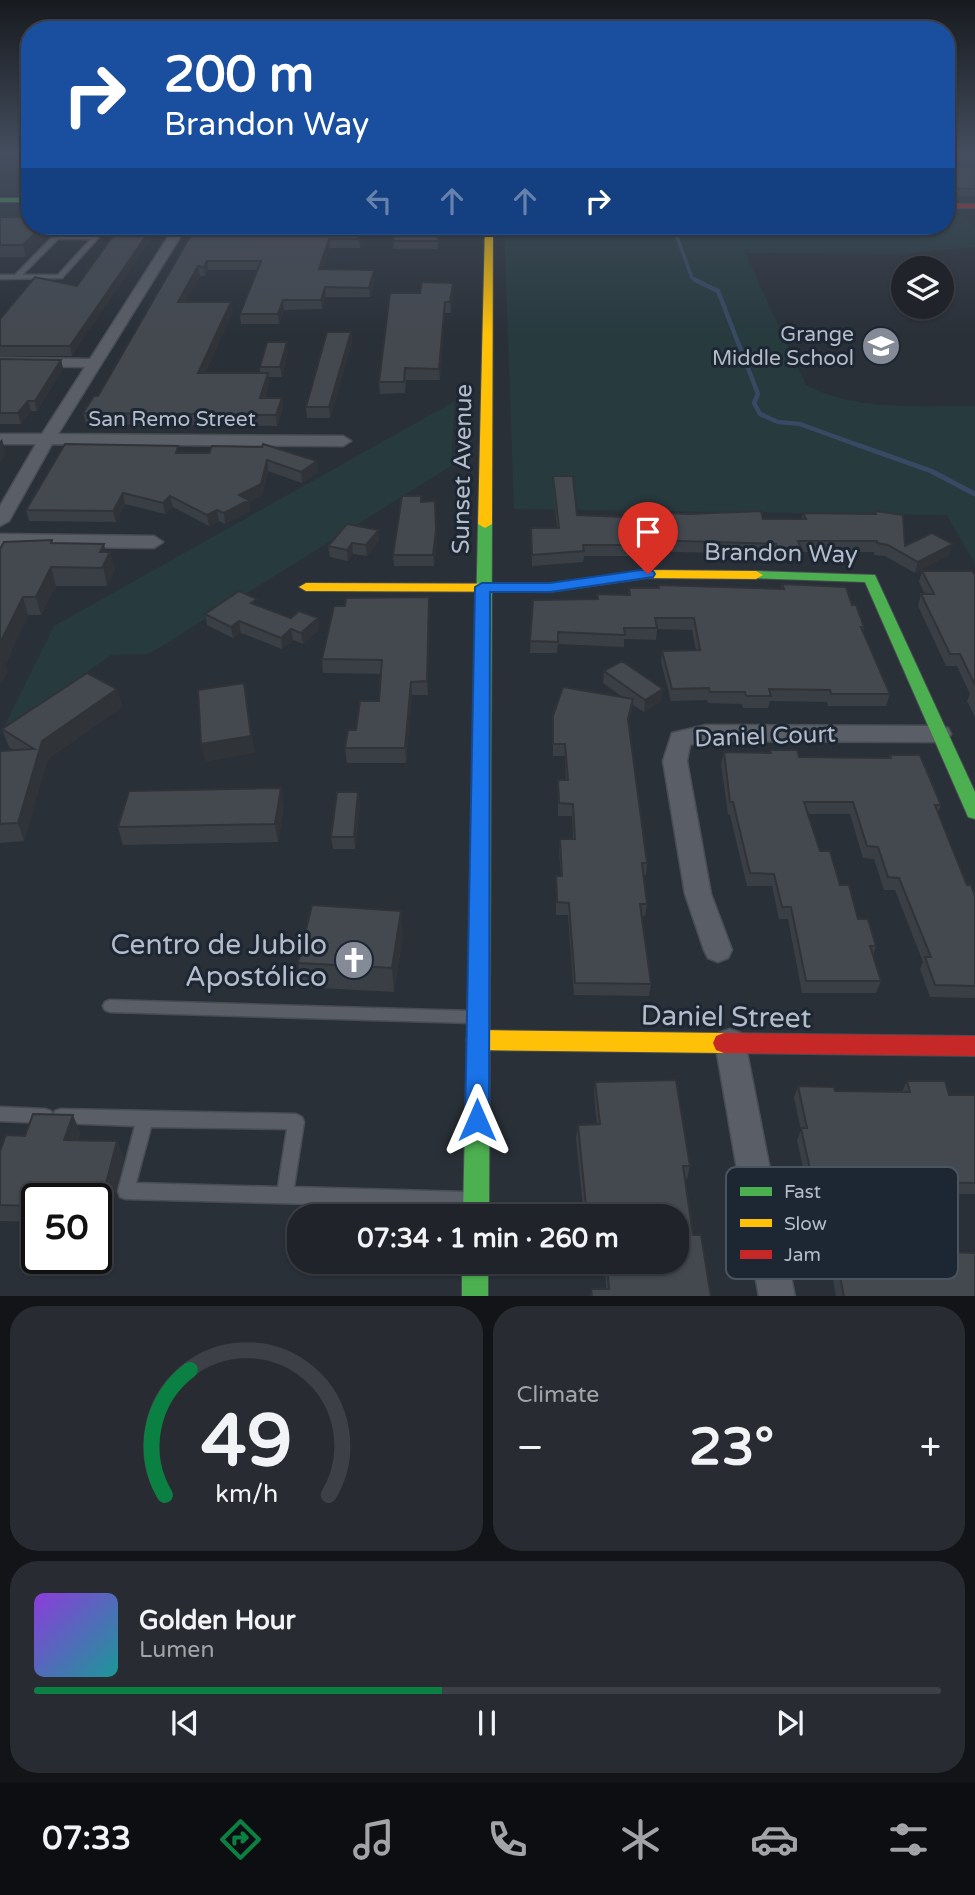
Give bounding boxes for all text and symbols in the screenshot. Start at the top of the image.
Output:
text: 200 m [164,46,314,105]
icon: right [49,49,140,140]
text: Brandon Way [164,106,369,144]
icon: left [360,182,398,220]
icon: ahead [433,182,471,220]
icon: ahead [506,182,544,220]
icon: right [579,182,617,220]
map controls [891,256,954,319]
button: layers [891,256,954,319]
place label: Grange Middle School [712,322,854,371]
school or university icon: Grange Middle School [860,325,902,367]
street label: Sunset Avenue [447,384,478,554]
street label: San Remo Street [88,407,256,432]
pin [618,502,678,574]
icon: arrive [629,513,667,551]
street label: Brandon Way [704,538,858,569]
street label: Daniel Court [694,720,836,753]
place label: Centro de Jubilo Apostólico [111,928,327,994]
church icon: Centro de Jubilo Apostólico [333,939,375,981]
street label: Daniel Street [640,999,812,1035]
position arrow [440,1083,514,1157]
legend [726,1167,958,1279]
text: Fast [784,1181,821,1203]
speed limit sign: 50 [21,1183,112,1274]
text: Slow [784,1213,827,1235]
text: 07:34 · 1 min · 260 m [357,1223,619,1254]
text: Jam [784,1244,821,1266]
text: Climate [517,1381,599,1409]
text: 49 [201,1398,292,1486]
text: 23° [689,1416,774,1479]
text: − [517,1425,544,1471]
text: + [920,1425,941,1471]
text: km/h [215,1478,278,1508]
text: Golden Hour [139,1605,296,1636]
text: Lumen [139,1636,214,1664]
icon: previous [166,1704,204,1742]
icon: pause [468,1704,506,1742]
icon: next [771,1704,809,1742]
icon: directions [216,1815,265,1864]
icon: music [349,1815,398,1864]
icon: phone [483,1815,532,1864]
icon: climate [616,1815,665,1864]
icon: car [750,1815,799,1864]
icon: filters [884,1815,933,1864]
text: 07:33 [42,1820,131,1858]

